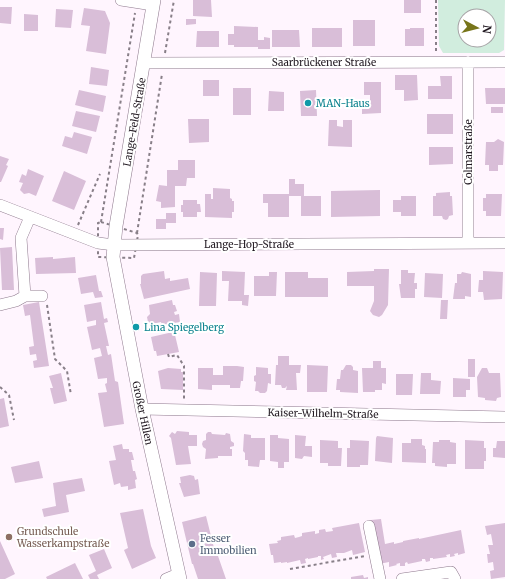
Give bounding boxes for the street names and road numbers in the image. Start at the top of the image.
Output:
street label: Saarbrückener Straße [272,56,376,69]
street label: Lange-Feld-Straße [120,77,149,168]
street label: Colmarstraße [462,119,475,185]
street label: Lange-Hop-Straße [204,238,294,251]
street label: Großer Hillen [129,380,156,447]
street label: Kaiser-Wilhelm-Straße [267,406,379,421]

